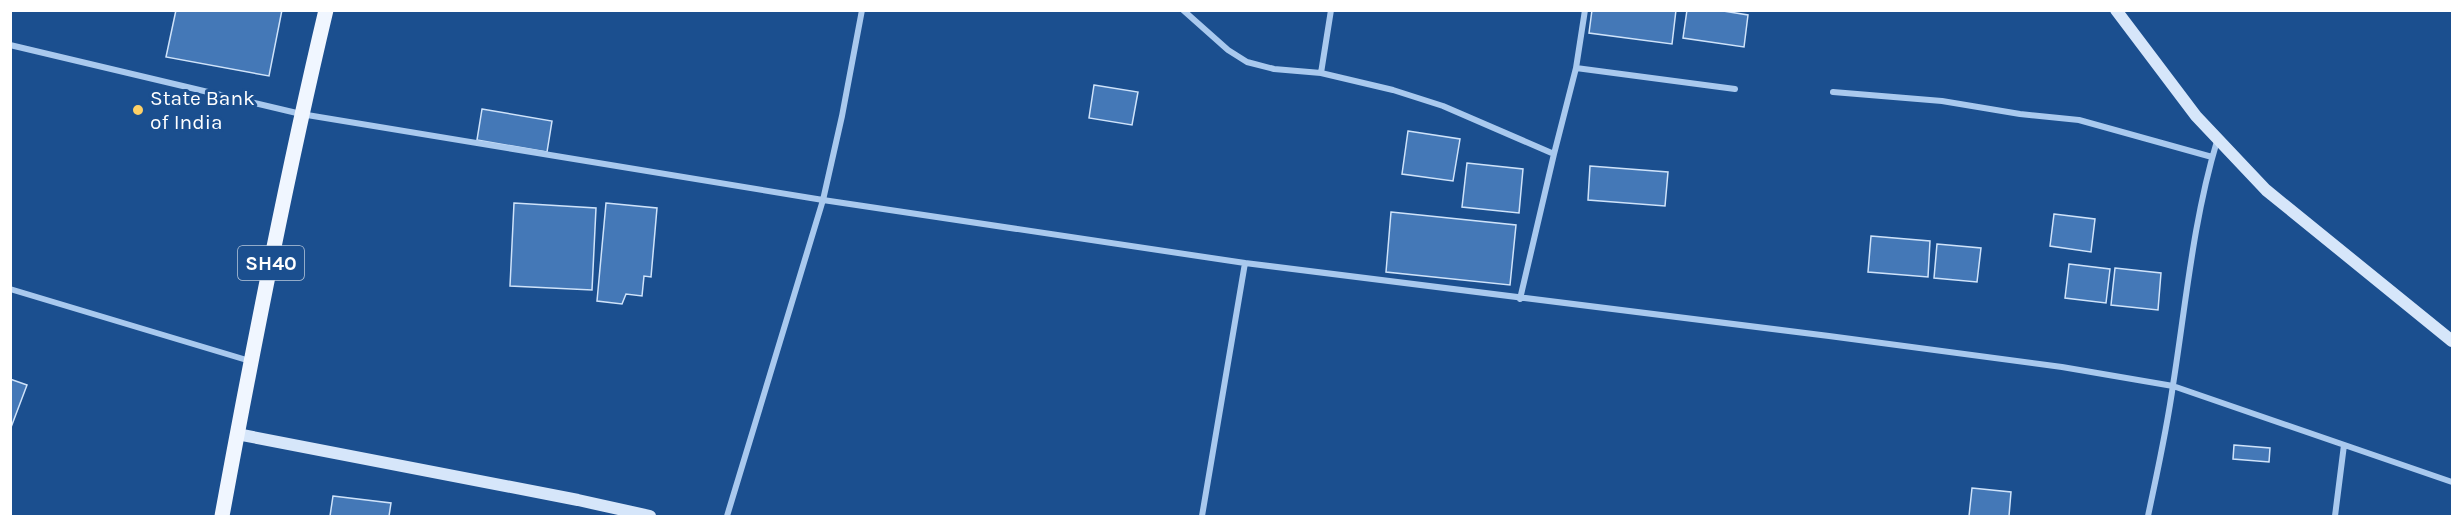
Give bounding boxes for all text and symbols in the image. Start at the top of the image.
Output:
place label: State Bank of India [150,86,255,134]
marker: State Bank of India [131,103,145,117]
road number: SH40 [238,246,304,280]

